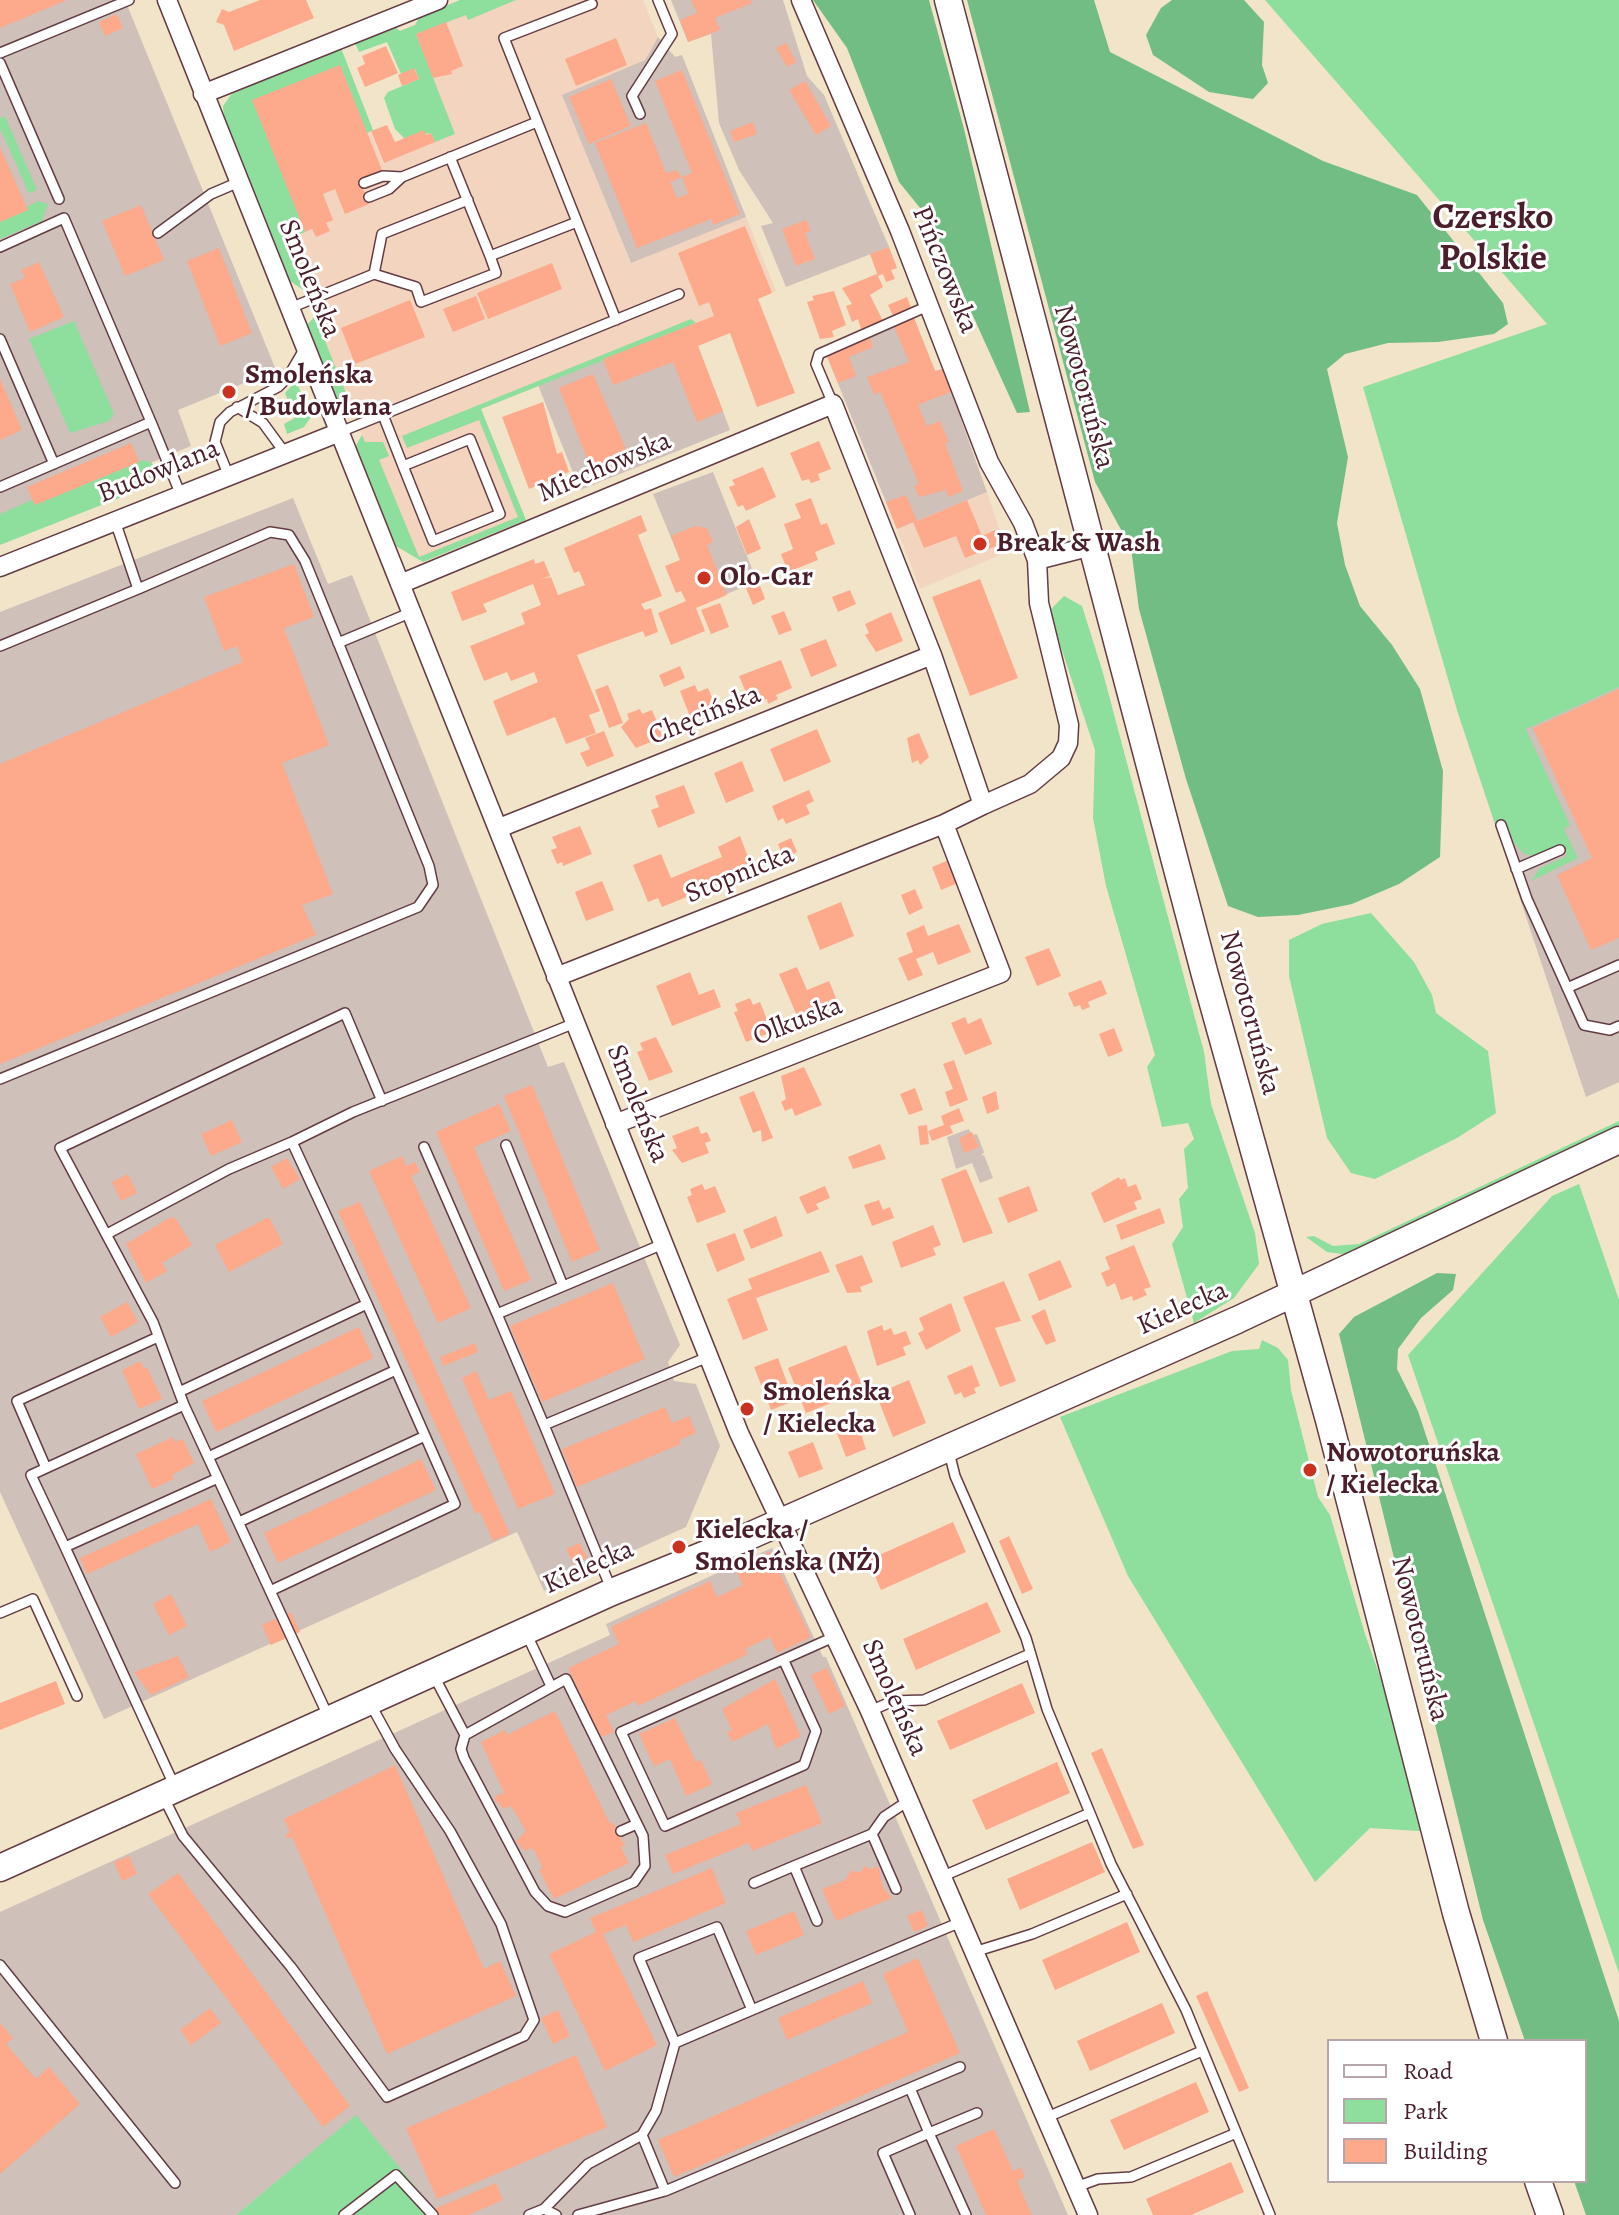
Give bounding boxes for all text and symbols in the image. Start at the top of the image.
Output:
district label: Czersko Polskie [1433,197,1553,282]
street label: Pińczowska [903,201,985,339]
street label: Smoleńska [270,215,348,343]
street label: Nowotoruńska [1045,301,1121,473]
place label: Smoleńska / Budowlana [245,359,392,425]
marker: Smoleńska / Budowlana [220,383,238,401]
street label: Miechowska [533,425,677,511]
street label: Budowlana [93,432,225,512]
place label: Break & Wash [996,527,1161,561]
marker: Break & Wash [971,535,989,553]
place label: Olo-Car [720,561,813,595]
marker: Olo-Car [695,569,713,587]
street label: Chęcińska [644,678,766,754]
street label: Stopnicka [681,838,799,912]
street label: Nowotoruńska [1211,927,1287,1099]
street label: Olkuska [749,990,847,1054]
street label: Smoleńska [598,1040,676,1168]
street label: Kielecka [1132,1274,1234,1344]
place label: Smoleńska / Kielecka [763,1376,891,1442]
marker: Smoleńska / Kielecka [738,1400,756,1418]
place label: Nowotoruńska / Kielecka [1326,1437,1500,1503]
marker: Nowotoruńska / Kielecka [1301,1461,1319,1479]
place label: Kielecka / Smoleńska (NŻ) [695,1514,881,1580]
street label: Kielecka [538,1533,640,1603]
marker: Kielecka / Smoleńska (NŻ) [670,1538,688,1556]
street label: Nowotoruńska [1382,1553,1456,1725]
street label: Smoleńska [853,1634,935,1762]
legend [1327,2039,1587,2183]
text: Road [1403,2055,1453,2087]
text: Park [1403,2095,1448,2127]
text: Building [1403,2135,1488,2167]

